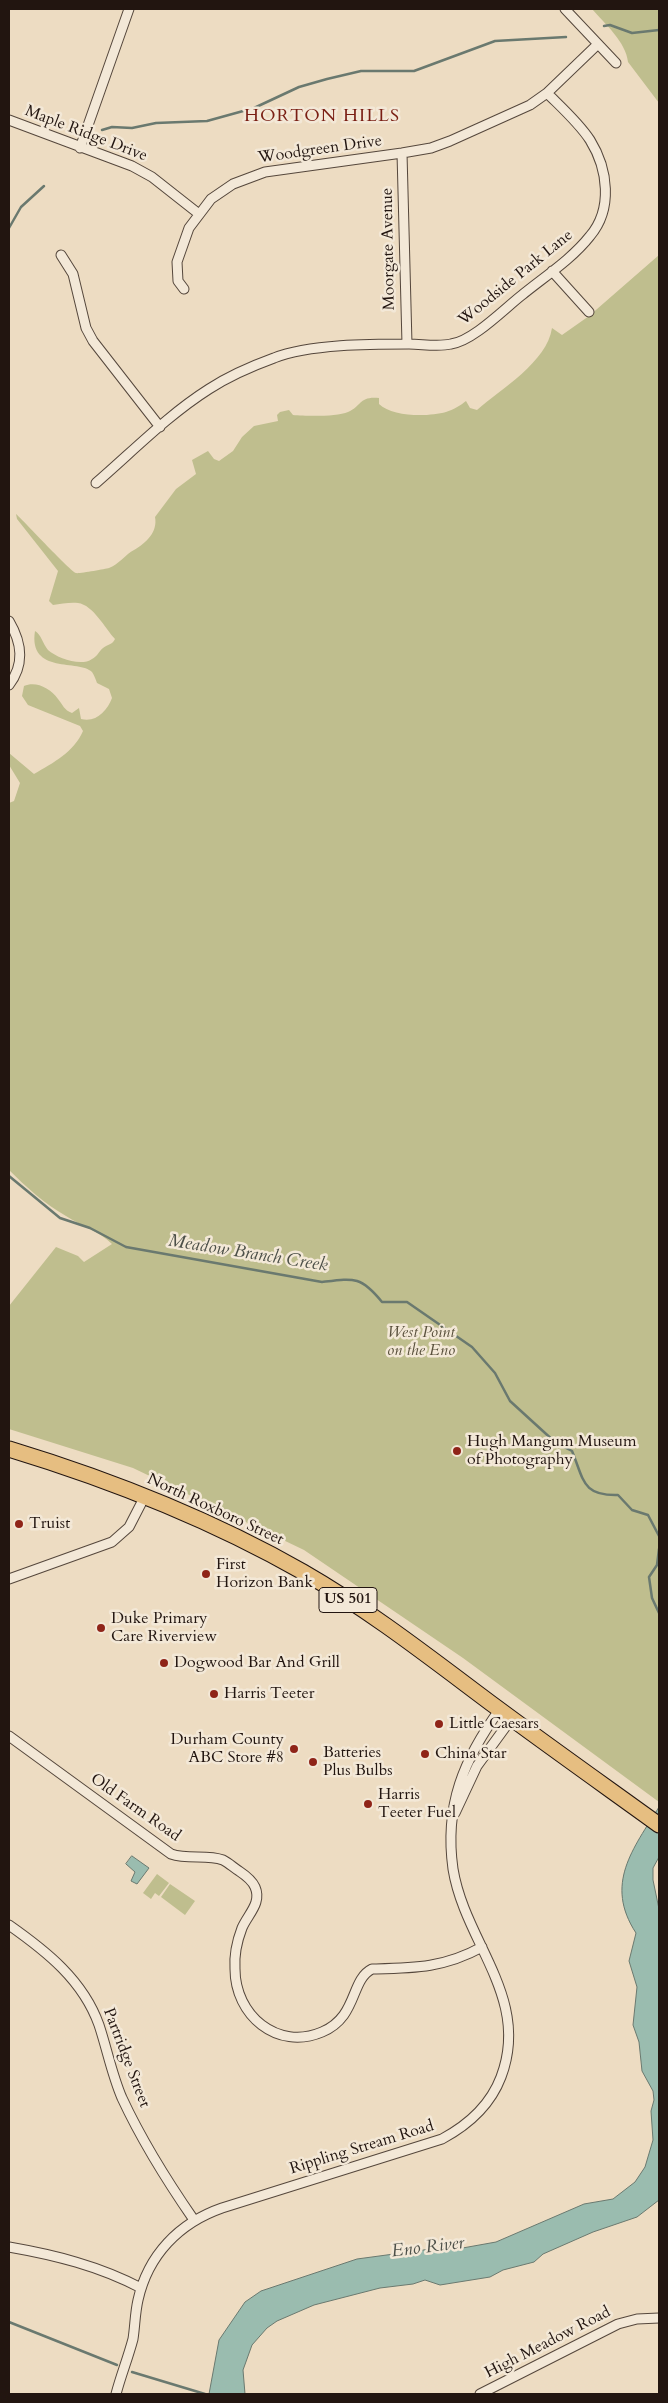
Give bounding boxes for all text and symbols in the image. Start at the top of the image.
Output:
street label: Maple Ridge Drive [22,102,150,166]
district label: HORTON HILLS [242,106,402,128]
street label: Woodgreen Drive [257,132,383,168]
street label: Moorgate Avenue [378,188,400,310]
street label: Woodside Park Lane [455,226,577,330]
water label: Meadow Branch Creek [167,1231,329,1277]
park label: West Point on the Eno [387,1323,455,1361]
place label: Hugh Mangum Museum of Photography [467,1432,637,1470]
marker: Hugh Mangum Museum of Photography [451,1445,463,1457]
street label: North Roxboro Street [144,1470,286,1550]
place label: Truist [29,1514,70,1534]
marker: Truist [13,1518,25,1530]
place label: First Horizon Bank [216,1555,313,1593]
marker: First Horizon Bank [200,1568,212,1580]
road number: US 501 [319,1588,377,1612]
place label: Duke Primary Care Riverview [111,1609,217,1647]
marker: Duke Primary Care Riverview [95,1622,107,1634]
place label: Dogwood Bar And Grill [174,1653,340,1673]
marker: Dogwood Bar And Grill [158,1657,170,1669]
place label: Harris Teeter [224,1684,315,1704]
marker: Harris Teeter [208,1688,220,1700]
place label: Little Caesars [449,1714,539,1734]
marker: Little Caesars [433,1718,445,1730]
place label: Durham County ABC Store #8 [171,1730,284,1768]
marker: Durham County ABC Store #8 [288,1743,300,1755]
place label: Batteries Plus Bulbs [323,1743,393,1781]
place label: China Star [435,1744,507,1764]
marker: China Star [419,1748,431,1760]
marker: Batteries Plus Bulbs [307,1756,319,1768]
street label: Old Farm Road [86,1770,184,1846]
place label: Harris Teeter Fuel [378,1785,456,1823]
marker: Harris Teeter Fuel [362,1798,374,1810]
street label: Partridge Street [98,2005,154,2111]
street label: Rippling Stream Road [288,2117,436,2179]
water label: Eno River [390,2233,466,2263]
street label: High Meadow Road [482,2303,614,2383]

